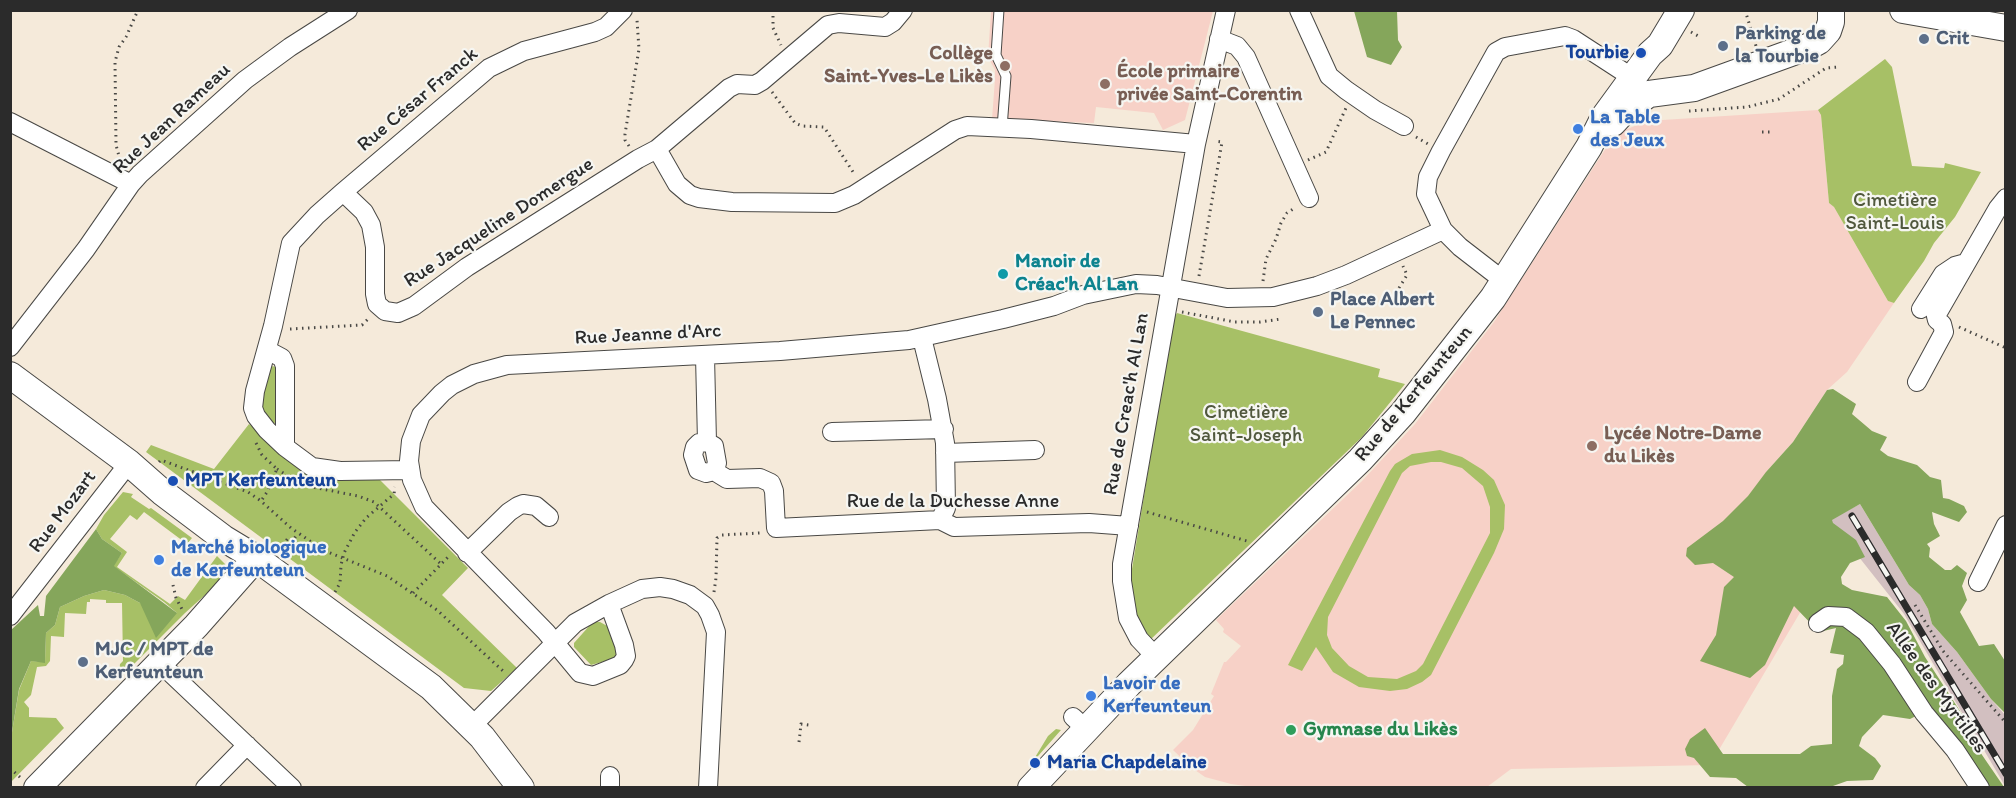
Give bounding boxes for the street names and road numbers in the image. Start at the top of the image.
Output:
street label: Rue César Franck [353,43,483,157]
street label: Rue Jean Rameau [108,58,236,180]
street label: Rue Jacqueline Domergue [400,153,598,293]
street label: Rue de Creac'h Al Lan [1099,311,1155,497]
street label: Rue Jeanne d'Arc [574,319,722,351]
street label: Rue de Kerfeunteun [1350,321,1478,467]
street label: Rue Mozart [24,466,102,558]
street label: Rue de la Duchesse Anne [847,490,1059,514]
street label: Allée des Myrtilles [1880,618,1992,758]

